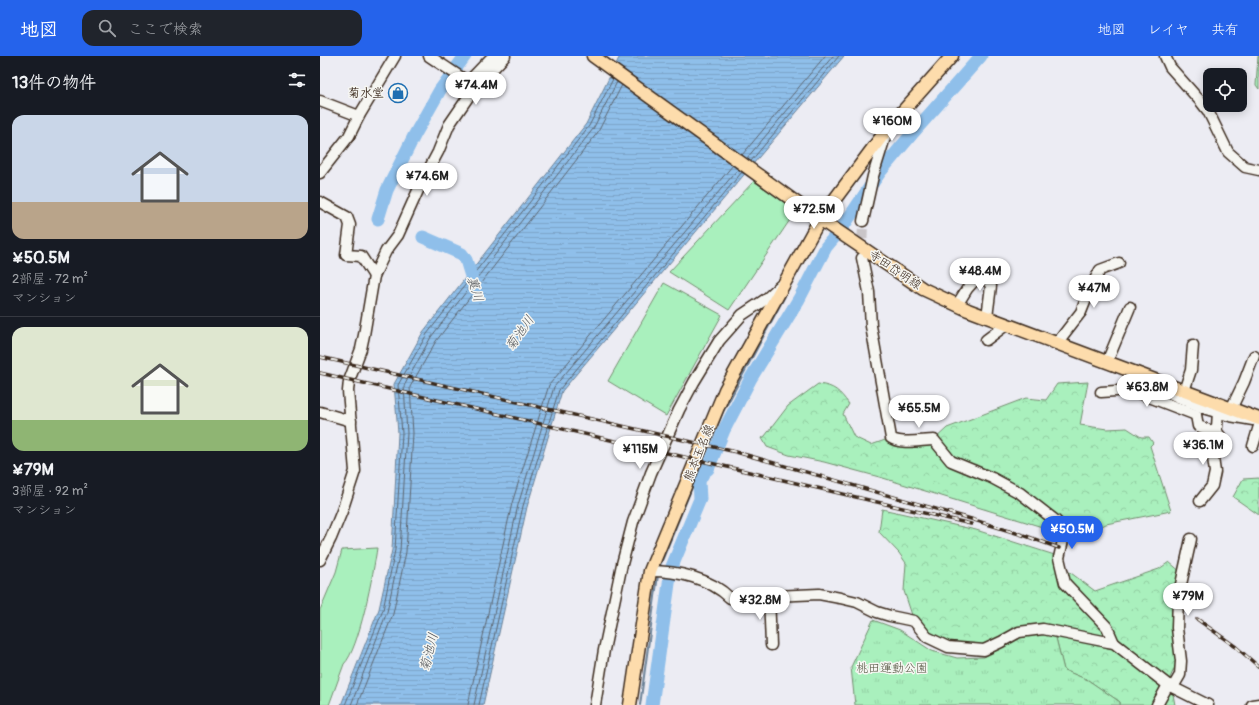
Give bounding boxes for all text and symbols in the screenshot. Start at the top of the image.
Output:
search box [82,10,362,46]
icon: search [96,17,118,39]
text: 地図 [20,18,58,42]
text: ここで検索 [128,20,203,39]
text: 地図 [1098,21,1126,38]
text: レイヤ [1148,21,1189,38]
text: 共有 [1211,21,1239,38]
map controls [1203,68,1247,112]
button: locate [1203,68,1247,112]
icon: filters [286,69,308,91]
text: 13件の物件 [12,72,96,93]
pin: ¥74.4M [443,72,509,106]
text: ¥74.4M [454,77,498,93]
shop icon: 菊水堂 [387,82,409,104]
place label: 菊水堂 [348,86,384,101]
pin: ¥160M [864,108,920,142]
text: ¥160M [872,113,912,129]
icon: home [124,141,196,213]
pin: ¥74.6M [394,163,460,197]
text: ¥74.6M [405,168,449,184]
pin: ¥72.5M [781,196,847,230]
text: ¥72.5M [793,201,835,217]
text: ¥50.5M [12,247,70,268]
street label: 寺田岱明線 [866,247,924,293]
pin: ¥48.4M [947,258,1013,292]
text: ¥48.4M [959,263,1001,279]
text: 2部屋 · 72 m² [12,271,88,287]
water label: 裏川 [464,274,486,304]
pin: ¥47M [1070,275,1118,309]
text: ¥47M [1078,280,1110,296]
text: マンション [12,290,76,306]
water label: 菊池川 [502,312,538,354]
icon: home [124,353,196,425]
pin: ¥63.8M [1114,374,1180,408]
text: ¥63.8M [1126,379,1168,395]
pin: ¥65.5M [886,395,952,429]
text: ¥65.5M [898,400,940,416]
street label: 熊本玉名線 [681,422,717,484]
pin: ¥36.1M [1170,432,1236,466]
pin: ¥115M [612,436,668,470]
text: ¥36.1M [1182,437,1224,453]
text: ¥115M [622,441,658,457]
text: ¥79M [12,459,54,480]
text: 3部屋 · 92 m² [12,483,88,499]
text: マンション [12,502,76,518]
pin: ¥50.5M [1039,516,1105,550]
text: ¥50.5M [1050,521,1094,537]
pin: ¥79M [1164,583,1212,617]
pin: ¥32.8M [727,587,793,621]
text: ¥79M [1172,588,1204,604]
text: ¥32.8M [739,592,781,608]
water label: 菊池川 [417,631,441,673]
park label: 桃田運動公園 [856,661,928,676]

